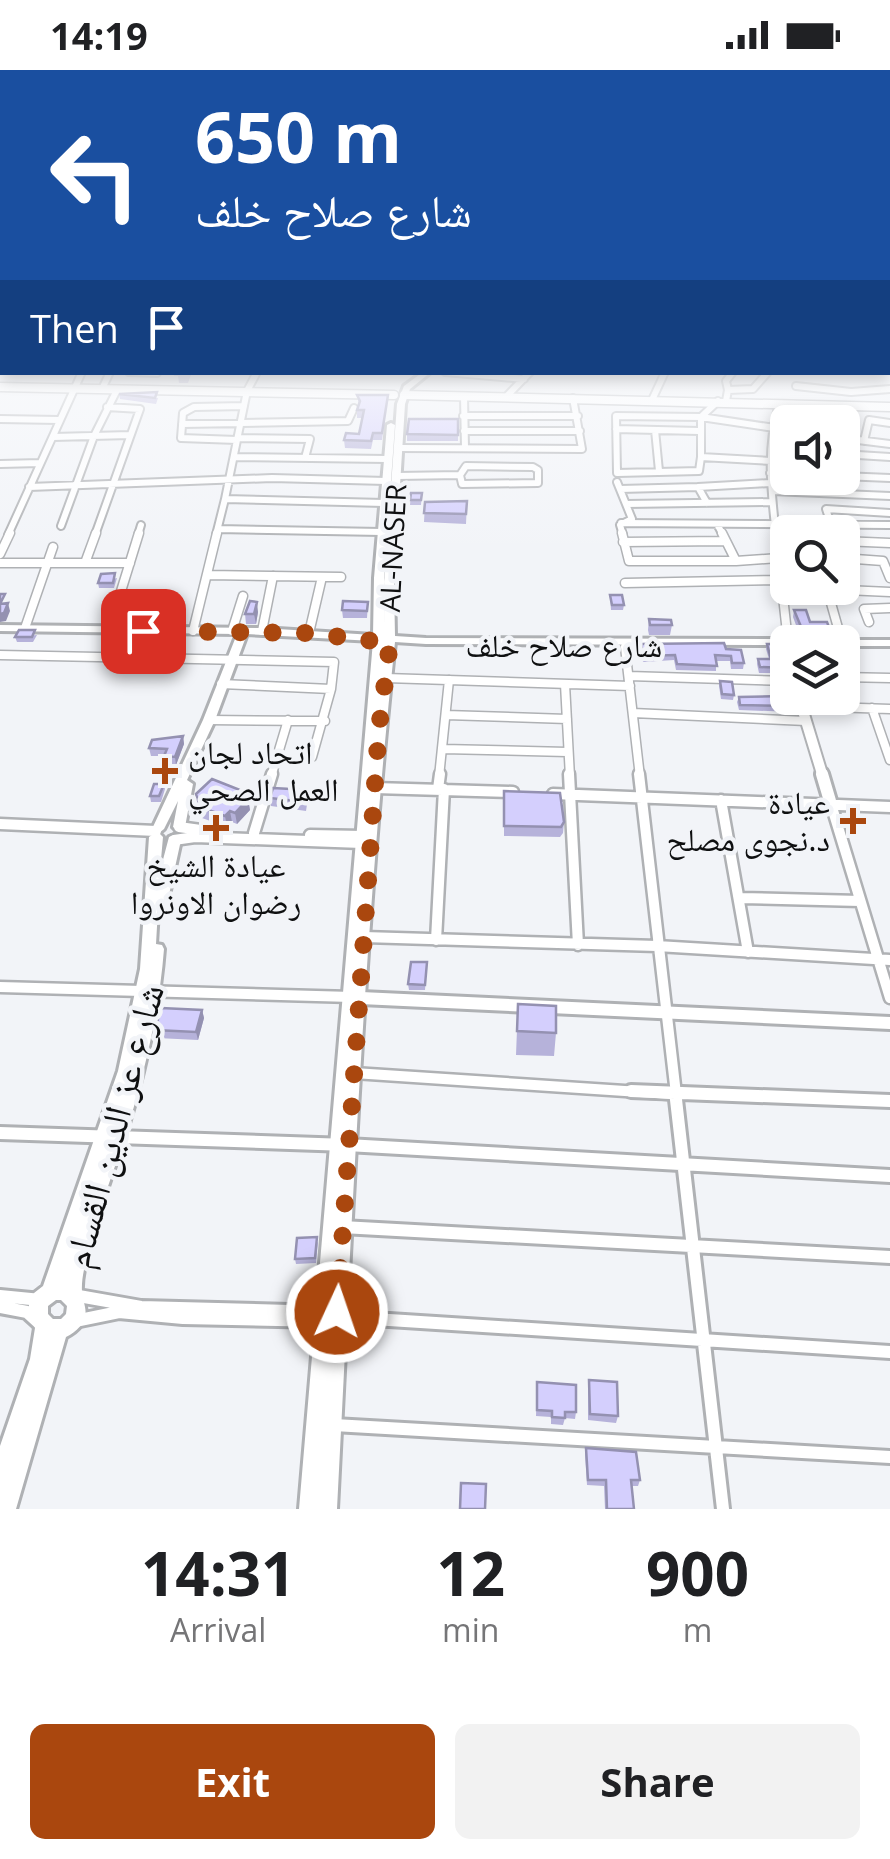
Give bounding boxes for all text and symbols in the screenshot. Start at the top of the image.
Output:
text: 14:19 [50,9,148,61]
text: 650 m [195,88,402,184]
icon: left [30,110,160,240]
text: شارع صلاح خلف [195,179,472,240]
icon: arrive [139,300,194,355]
text: Then [30,302,119,354]
map controls [770,405,860,715]
button: sound [770,405,860,495]
street label: AL-NASER [370,483,414,613]
button: search [770,515,860,605]
pin [101,589,186,674]
icon: arrive [116,604,171,659]
street label: شارع صلاح خلف [466,623,662,666]
button: layers [770,625,860,715]
place label: اتحاد لجان العمل الصحي [188,730,339,815]
marker: اتحاد لجان العمل الصحي [152,758,178,784]
place label: عيادة د.نجوى مصلح [667,780,830,860]
marker: عيادة د.نجوى مصلح [840,808,866,834]
marker: عيادة الشيخ رضوان الاونروا [203,815,229,841]
place label: عيادة الشيخ رضوان الاونروا [131,843,301,923]
street label: شارع عز الدين القسام [49,978,176,1273]
position arrow [285,1260,389,1364]
text: 14:31 [141,1532,295,1614]
text: 12 [436,1532,505,1614]
text: 900 [646,1532,749,1614]
text: Arrival [170,1608,266,1651]
text: min [442,1608,499,1651]
text: m [683,1608,712,1651]
button: Exit [30,1724,435,1839]
button: Share [455,1724,860,1839]

